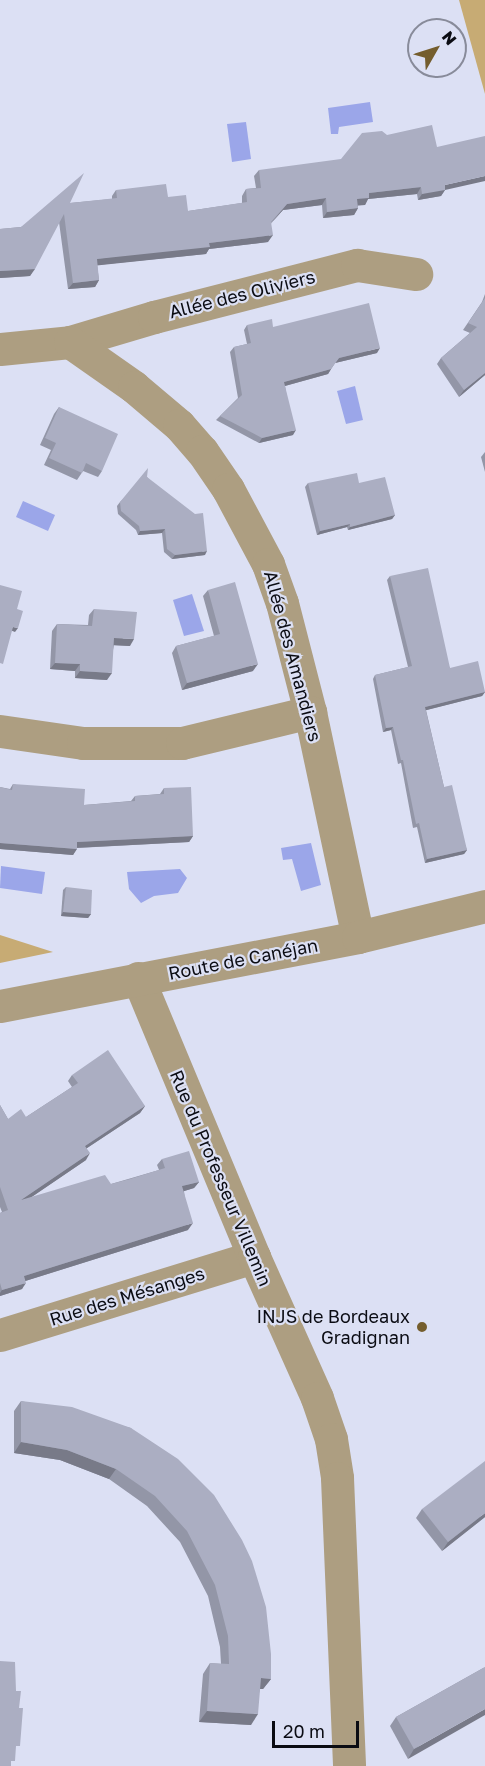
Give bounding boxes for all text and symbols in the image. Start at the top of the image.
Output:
north arrow [407,18,467,78]
text: N [438,27,461,49]
street label: Allée des Oliviers [167,265,317,323]
street label: Allée des Amandiers [260,568,326,744]
street label: Route de Canéjan [166,934,320,984]
street label: Rue du Professeur Villemin [166,1067,276,1289]
street label: Rue des Mésanges [47,1262,207,1330]
place label: INJS de Bordeaux Gradignan [256,1306,410,1348]
marker: INJS de Bordeaux Gradignan [415,1320,429,1334]
scale bar [275,1709,362,1747]
text: 20 m [283,1720,325,1742]

